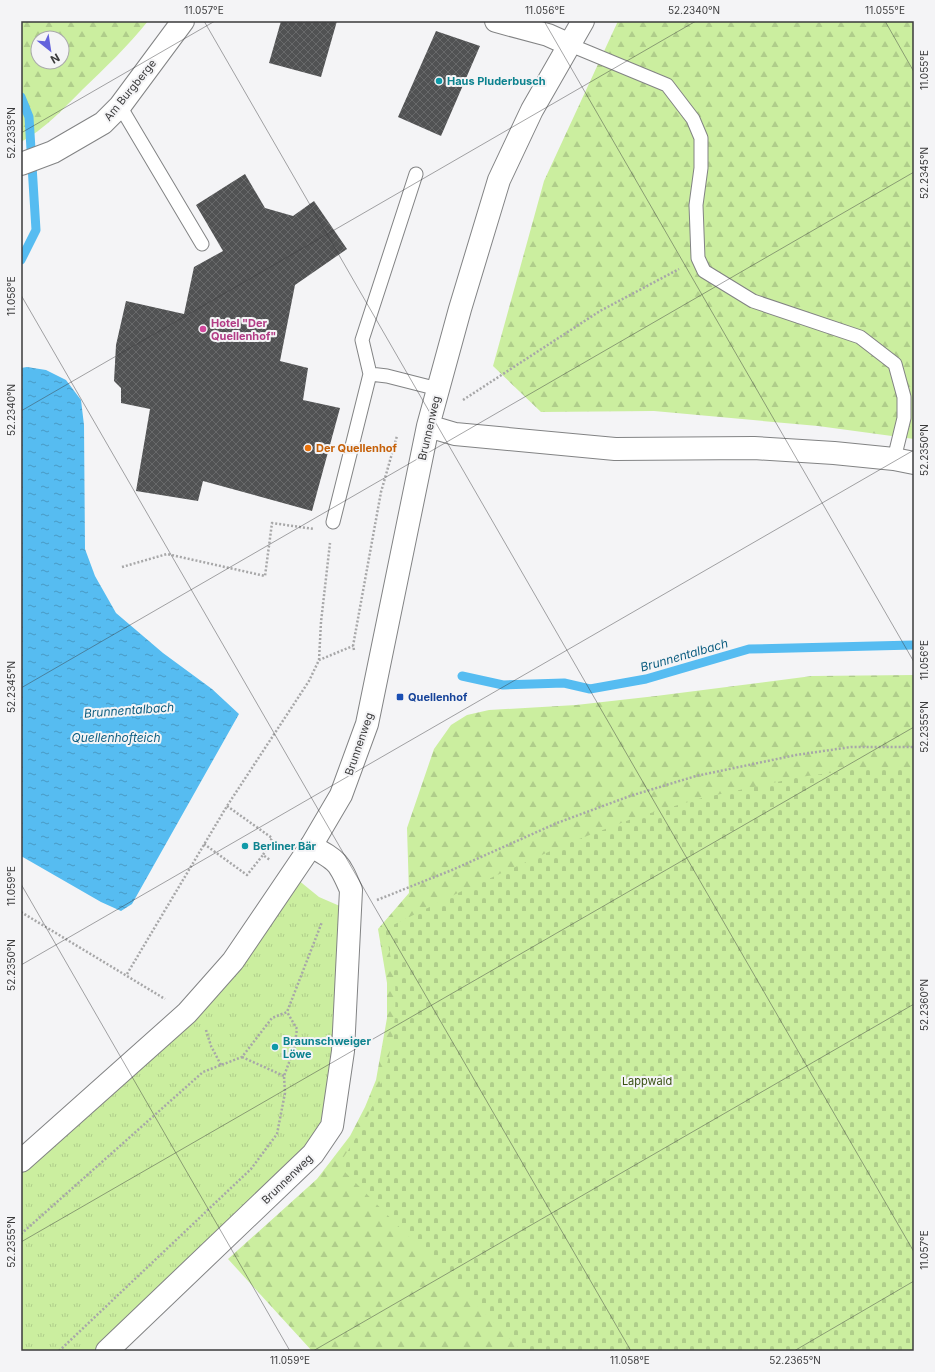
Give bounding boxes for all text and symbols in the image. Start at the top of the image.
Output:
text: 11.057°E [184,4,224,16]
text: 11.056°E [525,4,565,16]
text: 52.2340°N [668,4,720,16]
text: 11.055°E [865,4,905,16]
north arrow [30,30,70,70]
text: 11.055°E [918,50,930,90]
text: N [48,51,62,67]
street label: Am Burgberge [101,56,159,124]
place label: Haus Pluderbusch [447,74,546,88]
marker: Haus Pluderbusch [434,76,444,86]
text: 52.2335°N [5,107,17,159]
text: 52.2345°N [918,147,930,199]
text: 11.058°E [5,276,17,316]
place label: Hotel "Der Quellenhof" [211,316,276,343]
marker: Hotel "Der Quellenhof" [198,324,208,334]
text: 52.2340°N [5,384,17,436]
street label: Brunnenweg [415,394,443,462]
text: 52.2350°N [918,424,930,476]
place label: Der Quellenhof [316,441,397,455]
marker: Der Quellenhof [303,443,313,453]
water label: Brunnentalbach [638,635,730,675]
text: 11.056°E [918,640,930,680]
text: 52.2345°N [5,661,17,713]
place label: Quellenhof [408,690,468,704]
marker: Quellenhof [395,692,405,702]
water label: Brunnentalbach [83,699,175,721]
text: 52.2355°N [918,701,930,753]
street label: Brunnenweg [342,711,376,777]
water label: Quellenhofteich [72,730,160,745]
place label: Berliner Bär [253,839,317,853]
marker: Berliner Bär [240,841,250,851]
text: 11.059°E [5,866,17,906]
text: 52.2350°N [5,939,17,991]
text: 52.2360°N [918,979,930,1031]
place label: Braunschweiger Löwe [283,1034,371,1061]
marker: Braunschweiger Löwe [270,1042,280,1052]
park label: Lappwald [622,1074,672,1088]
street label: Brunnenweg [259,1151,315,1207]
text: 52.2355°N [5,1216,17,1268]
text: 11.057°E [918,1230,930,1270]
text: 11.059°E [270,1354,310,1366]
text: 11.058°E [610,1354,650,1366]
text: 52.2365°N [769,1354,821,1366]

